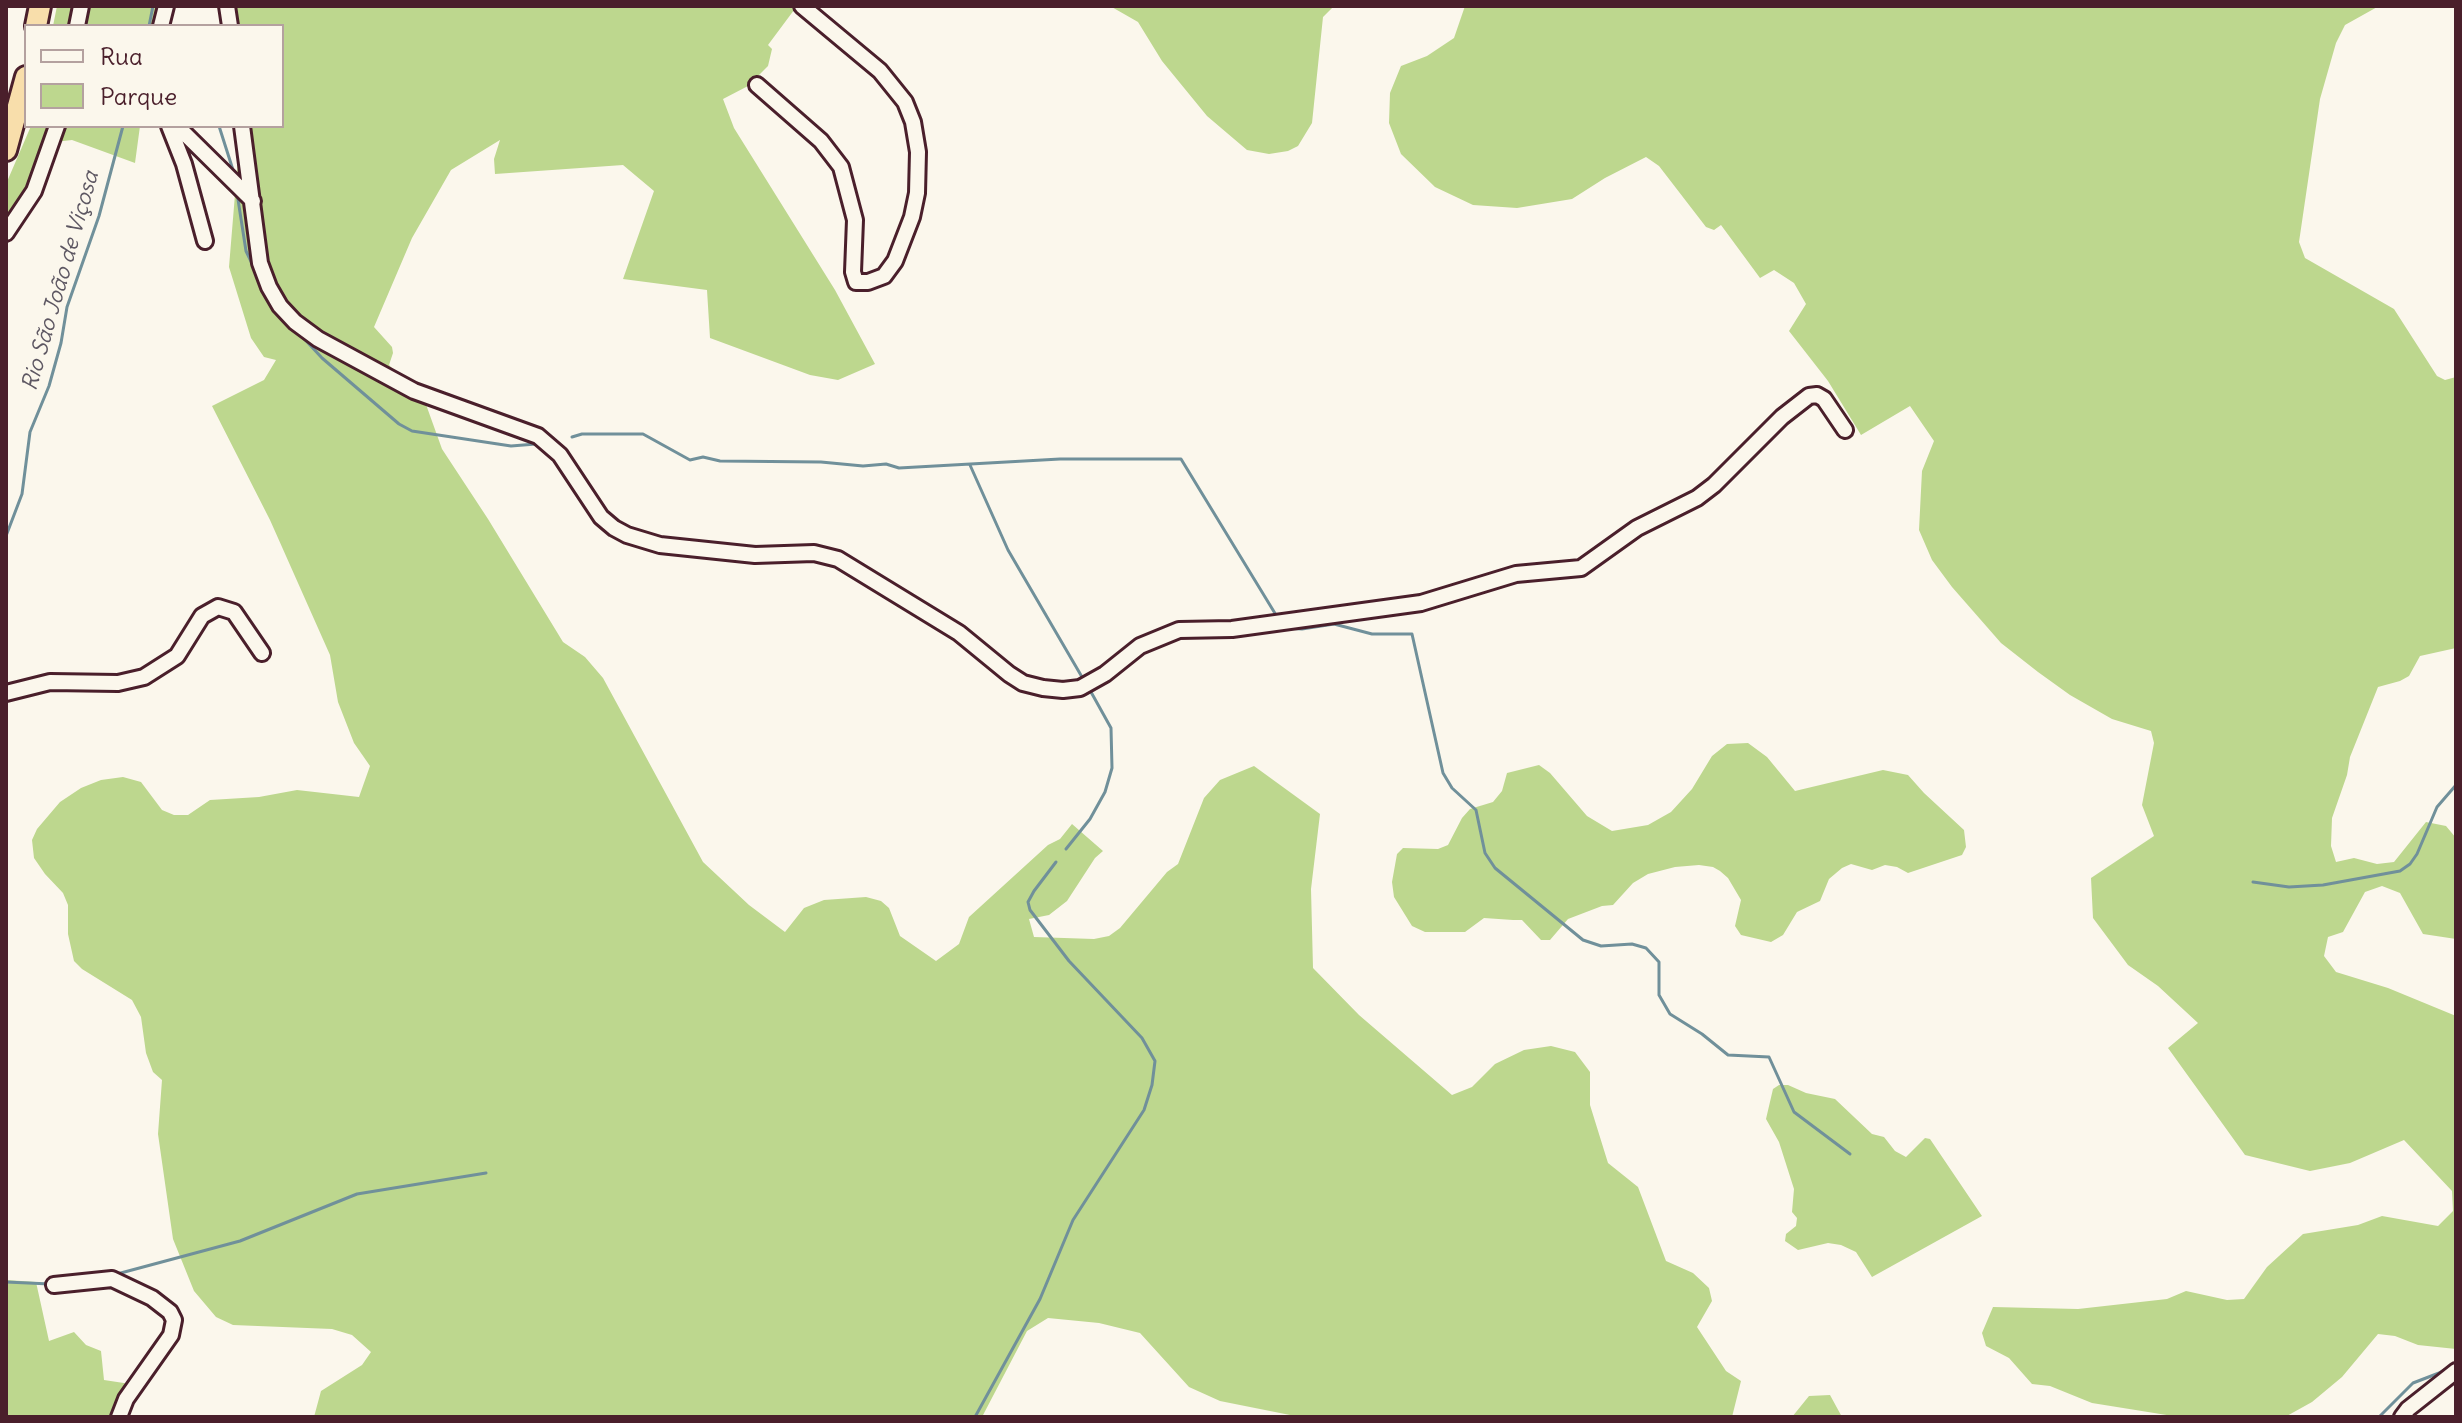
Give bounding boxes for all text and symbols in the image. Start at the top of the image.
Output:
legend [24,24,284,128]
text: Rua [100,41,143,71]
text: Parque [100,81,177,111]
water label: Rio São João de Viçosa [17,168,105,394]

